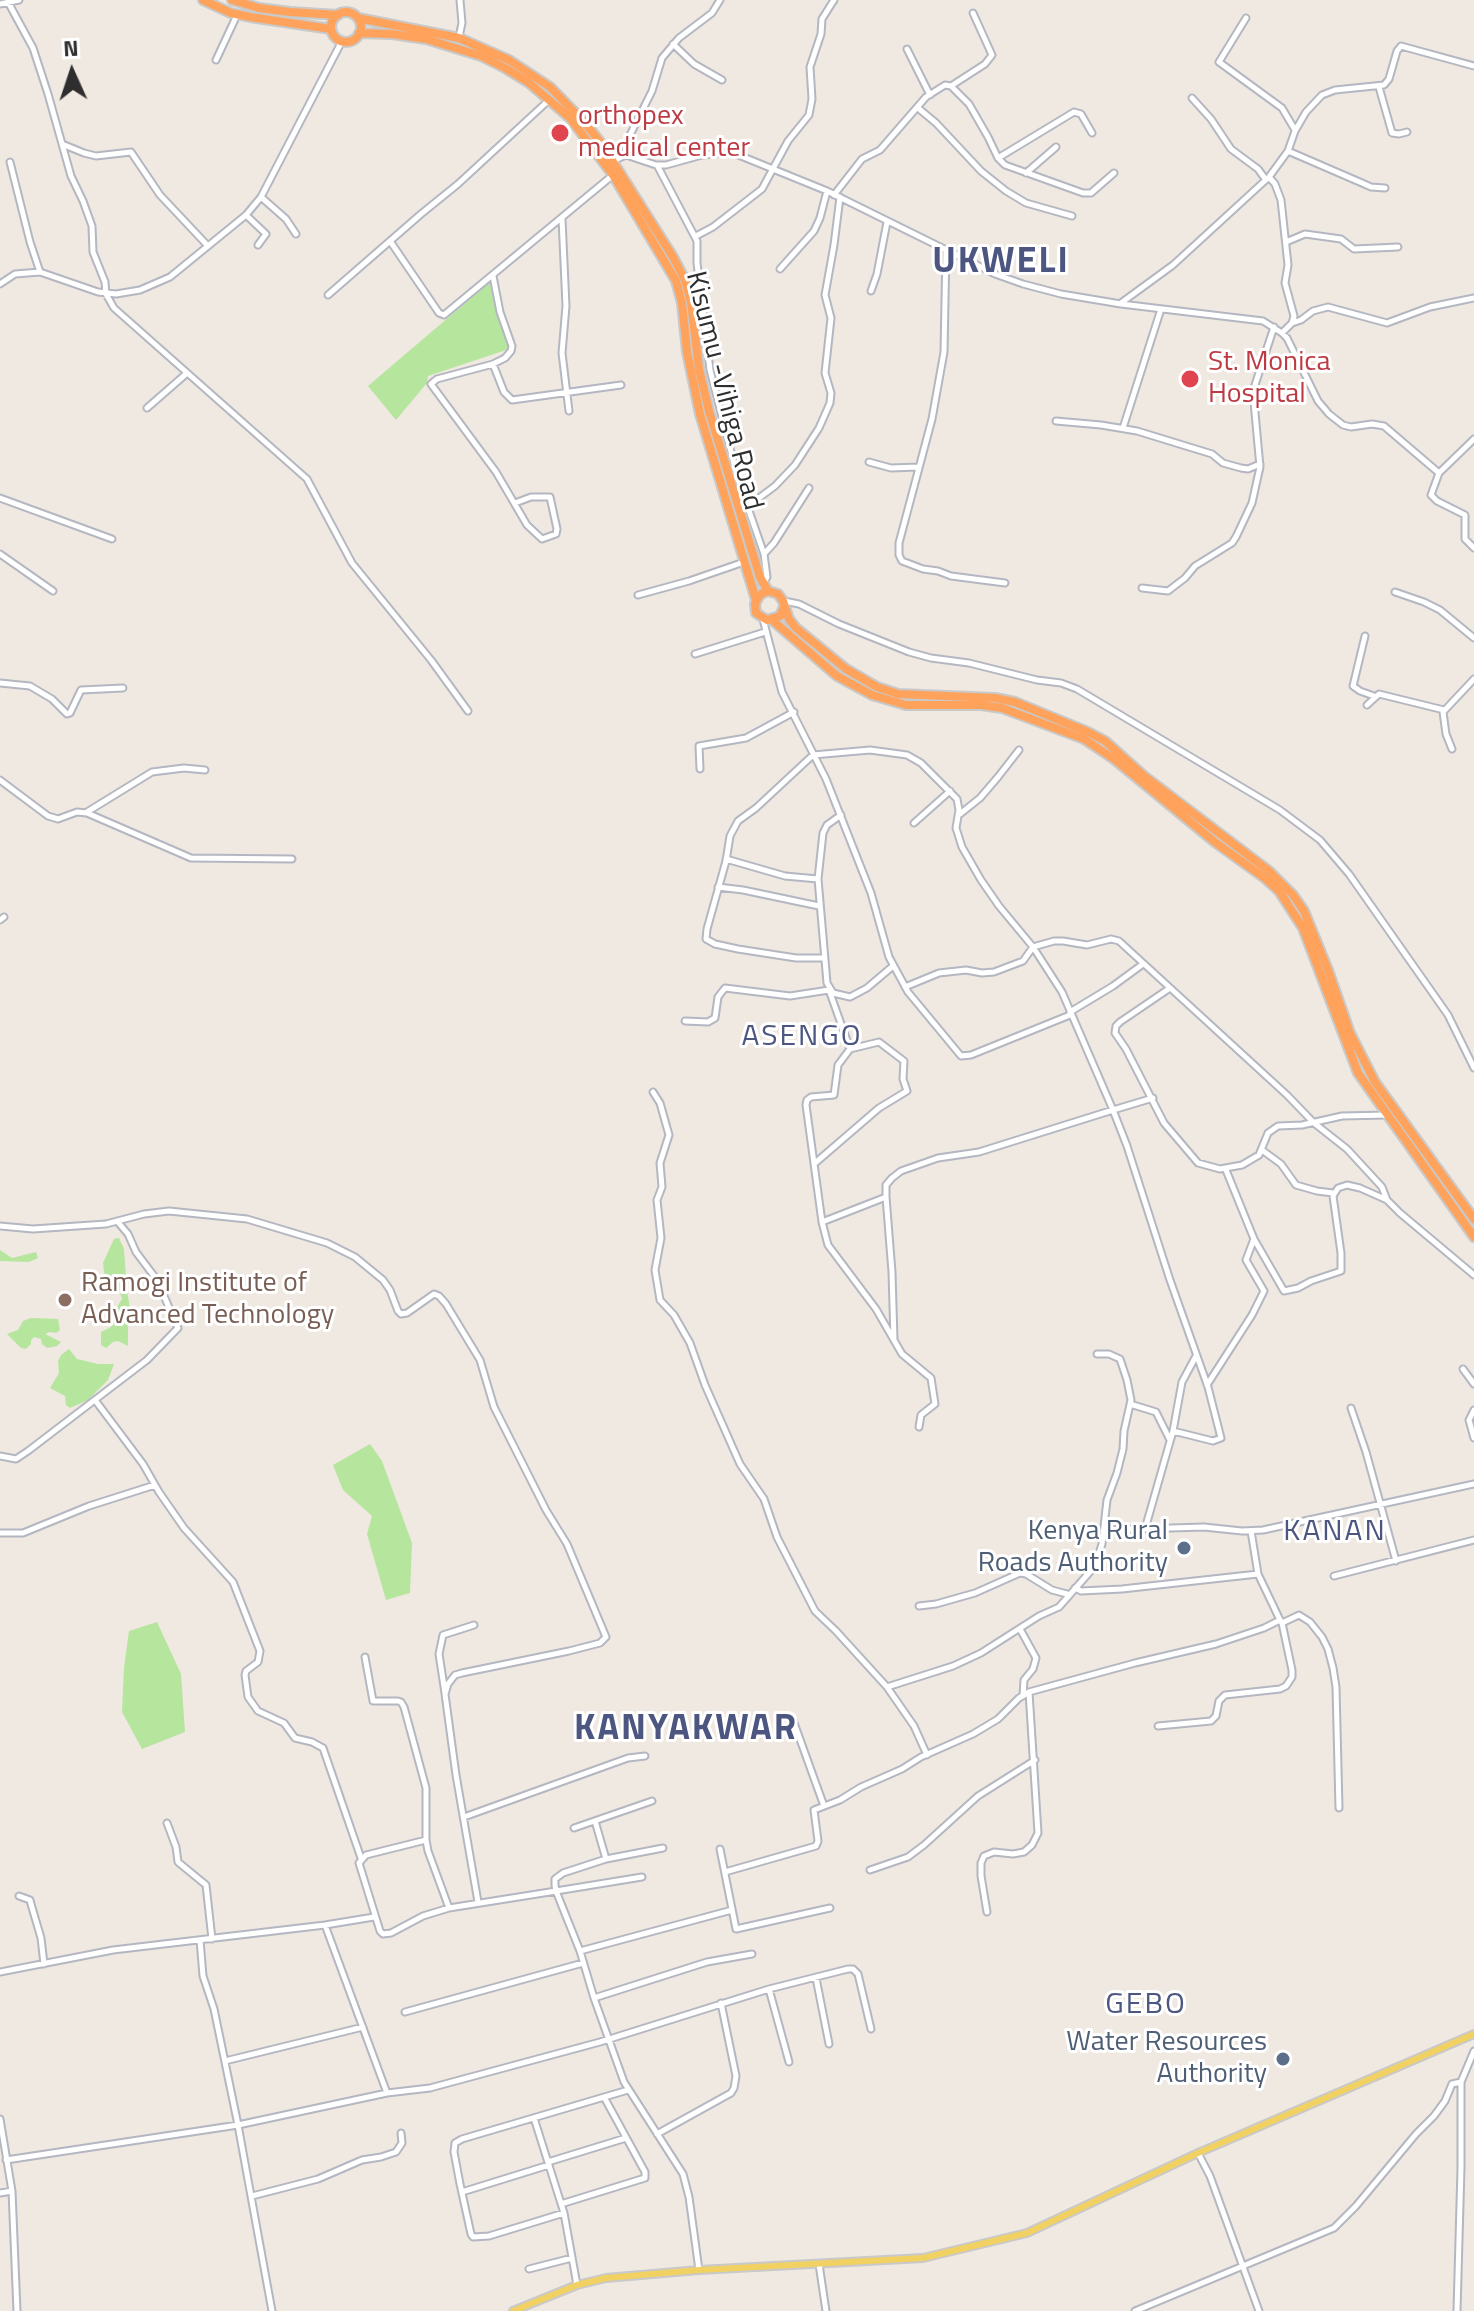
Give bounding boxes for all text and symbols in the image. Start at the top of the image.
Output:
text: N [62,31,79,65]
north arrow [32,32,112,112]
place label: orthopex medical center [578,100,750,166]
marker: orthopex medical center [549,122,571,144]
district label: UKWELI [932,241,1070,285]
street label: Kisumu -Vihiga Road [677,268,769,514]
place label: St. Monica Hospital [1208,346,1331,412]
marker: St. Monica Hospital [1179,368,1201,390]
district label: ASENGO [741,1020,863,1056]
place label: Ramogi Institute of Advanced Technology [81,1267,334,1333]
marker: Ramogi Institute of Advanced Technology [56,1291,74,1309]
place label: Kenya Rural Roads Authority [978,1515,1168,1581]
district label: KANAN [1283,1515,1387,1551]
marker: Kenya Rural Roads Authority [1175,1539,1193,1557]
district label: KANYAKWAR [574,1708,798,1752]
district label: GEBO [1105,1988,1187,2024]
place label: Water Resources Authority [1066,2026,1267,2092]
marker: Water Resources Authority [1274,2050,1292,2068]

